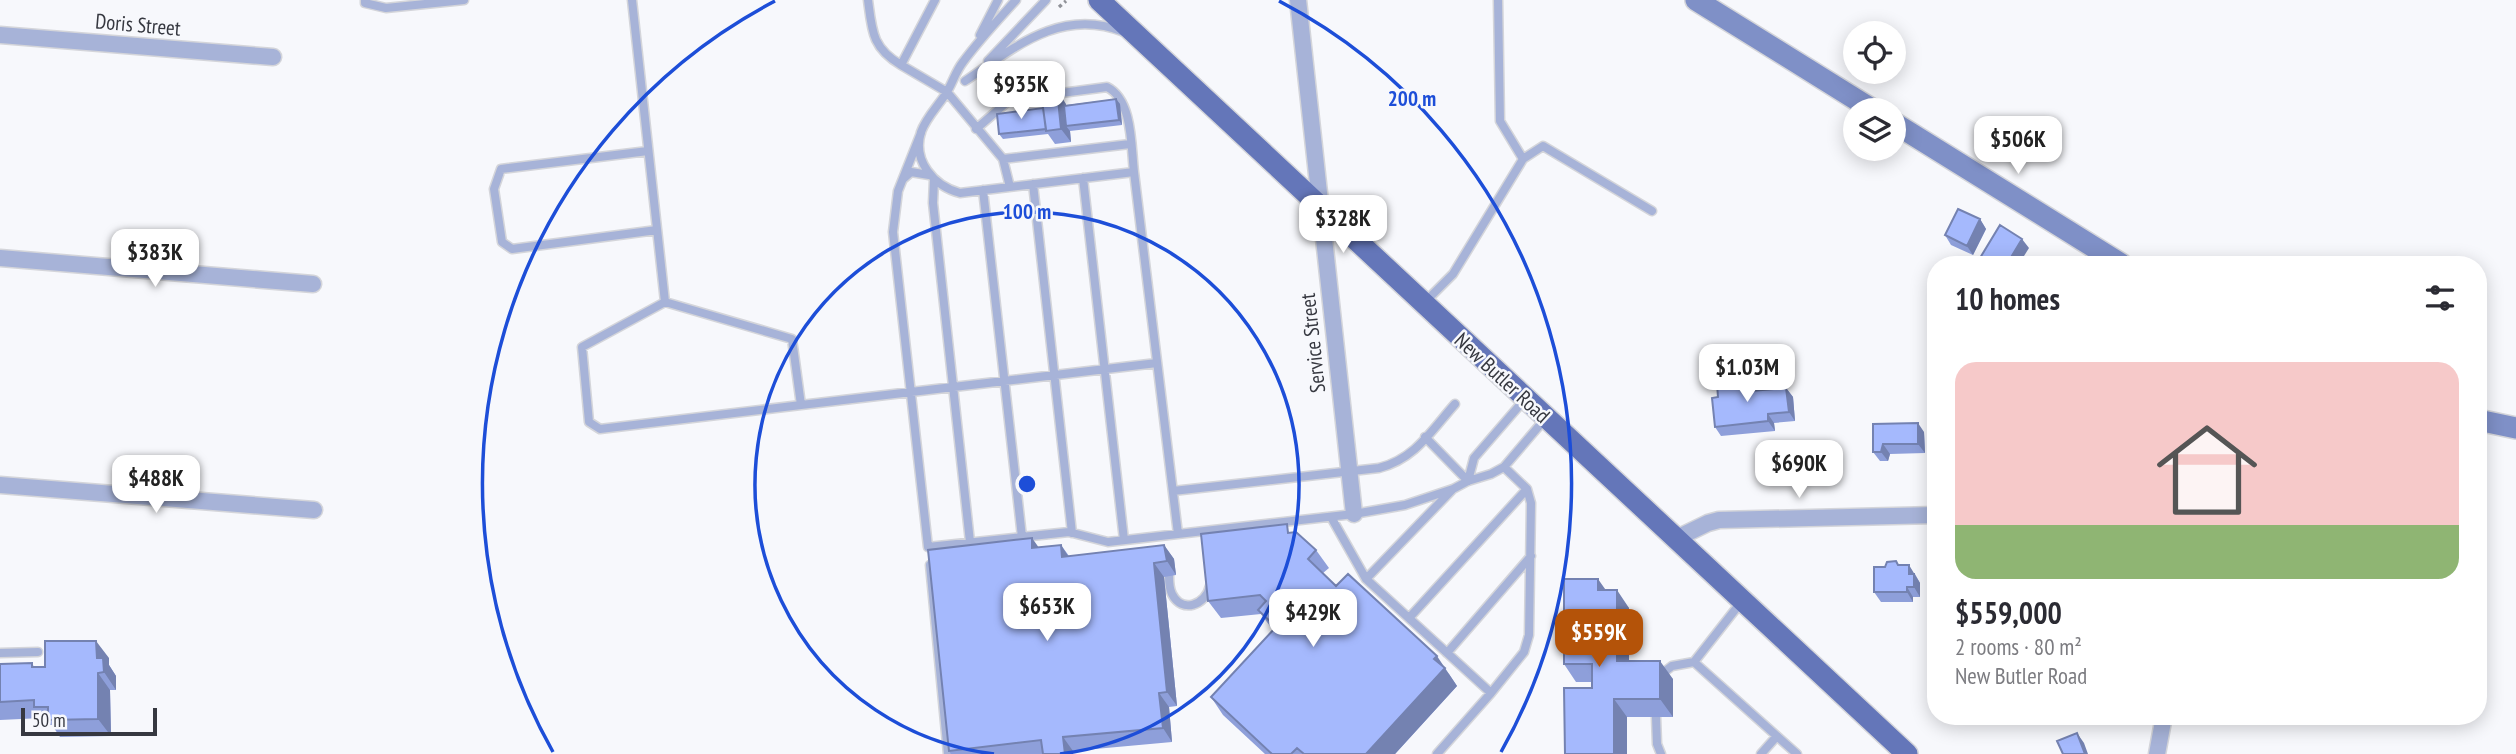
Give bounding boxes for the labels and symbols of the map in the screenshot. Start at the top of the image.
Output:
street label: Doris Street [94,7,182,42]
pin: $935K [972,61,1070,121]
text: 200 m [1388,85,1436,112]
pin: $506K [1969,116,2067,176]
pin: $328K [1294,196,1392,255]
text: 100 m [1003,198,1051,225]
pin: $383K [106,230,204,289]
street label: Service Street [1294,292,1331,394]
street label: New Butler Road [1449,327,1556,429]
pin: $1.03M [1690,344,1804,404]
pin: $690K [1750,440,1848,500]
pin: $488K [107,456,205,515]
centre of rings [1015,472,1039,496]
pin: $653K [998,584,1096,643]
pin: $429K [1264,590,1362,649]
pin: $559K [1550,610,1648,669]
scale bar [21,705,158,737]

